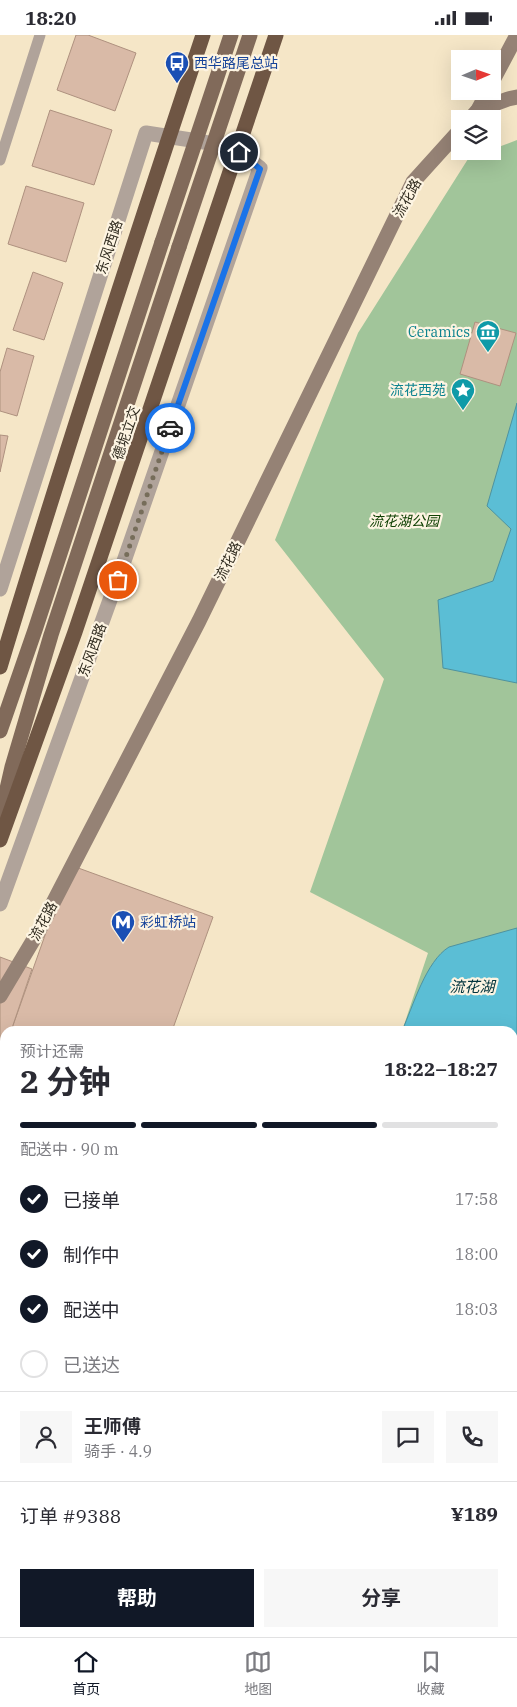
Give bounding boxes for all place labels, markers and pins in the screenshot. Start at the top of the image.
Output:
bus stop icon: 西华路尾总站 [164,50,190,84]
place label: 西华路尾总站 [194,54,278,72]
pin [218,131,260,173]
museum icon: Ceramics [475,319,501,353]
place label: Ceramics [408,323,470,341]
place icon: 流花西苑 [450,377,476,411]
place label: 流花西苑 [390,381,446,399]
pin [97,559,139,601]
metro station icon: 彩虹桥站 [110,909,136,943]
place label: 彩虹桥站 [140,913,196,931]

